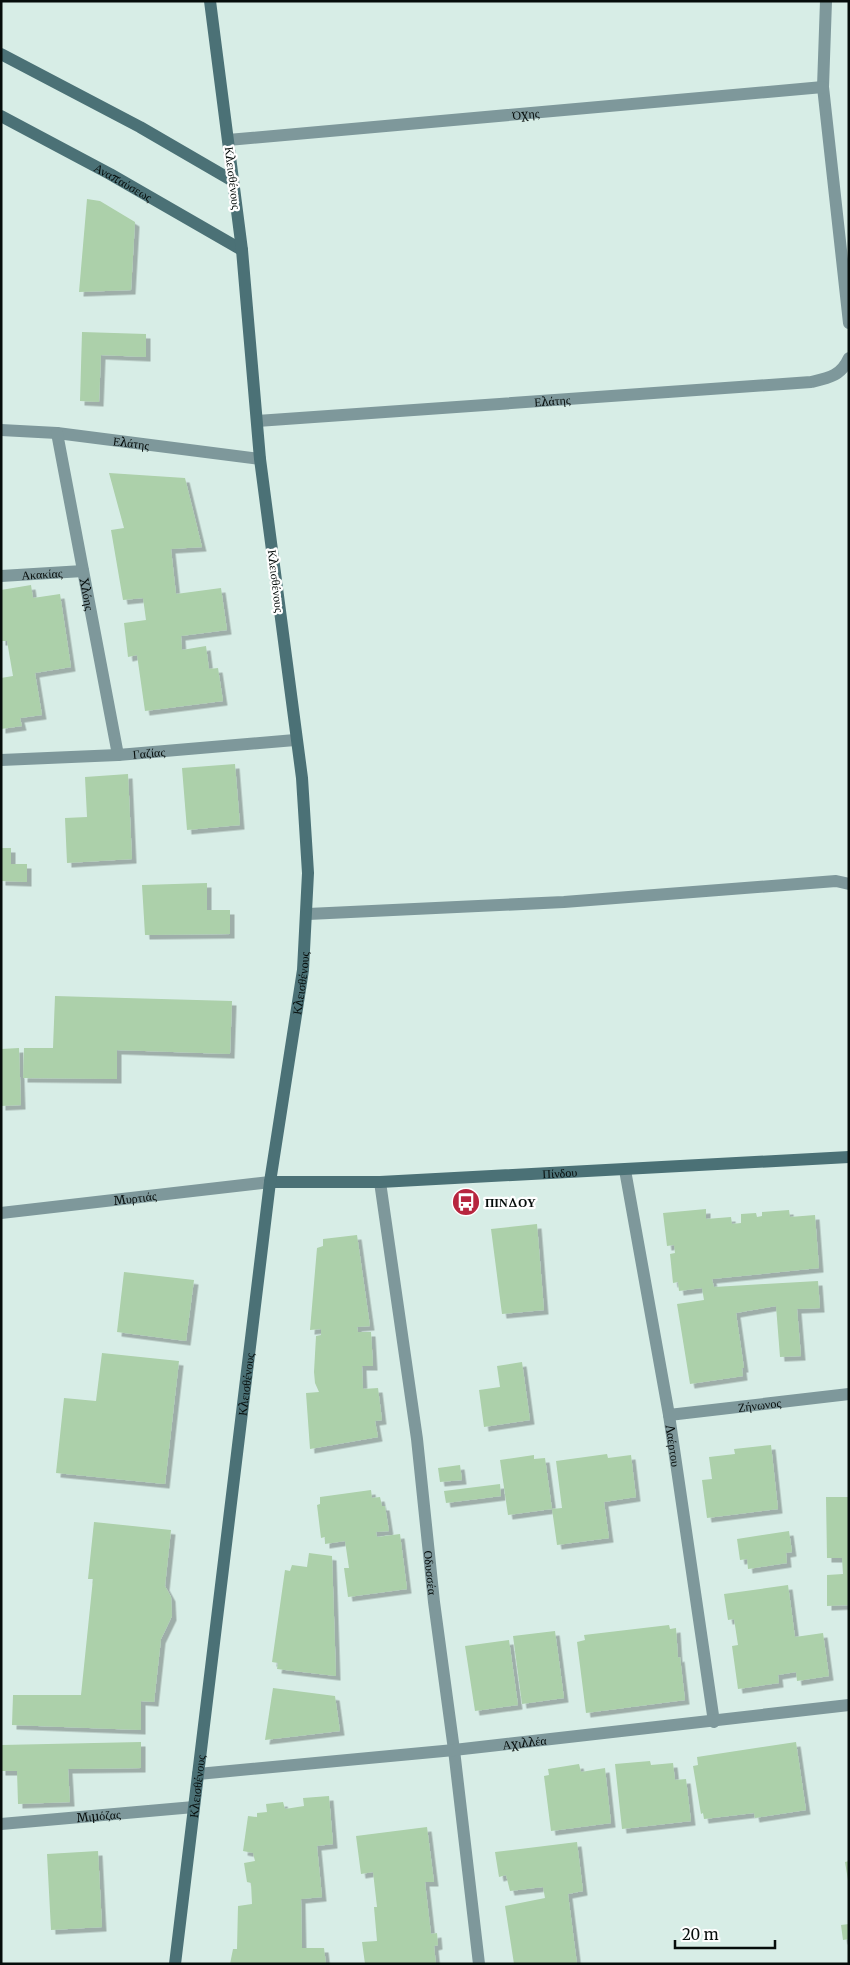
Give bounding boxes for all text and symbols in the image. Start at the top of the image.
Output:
street label: Όχης [511,105,540,122]
street label: Κλεισθένους [222,146,244,211]
street label: Αναπαύσεως [92,160,155,204]
street label: Ελάτης [534,391,571,409]
street label: Ελάτης [112,433,151,452]
street label: Κλεισθένους [265,549,287,614]
street label: Ακακίας [21,565,63,582]
street label: Χλόης [77,577,98,612]
street label: Γαζίας [132,744,166,761]
street label: Κλεισθένους [289,951,311,1016]
street label: Πίνδου [542,1164,578,1181]
bus stop icon: ΠΙΝΔΟΥ [451,1187,481,1217]
street label: Μυρτιάς [113,1188,158,1207]
place label: ΠΙΝΔΟΥ [485,1195,536,1210]
street label: Κλεισθένους [234,1352,257,1417]
street label: Ζήνωνος [737,1394,782,1414]
street label: Λαέρτου [663,1423,684,1468]
street label: Οδυσσέα [421,1550,441,1596]
street label: Αχιλλέα [502,1732,548,1752]
street label: Κλεισθένους [185,1754,208,1819]
street label: Μιμόζας [76,1806,122,1825]
scale bar [675,1918,775,1950]
text: 20 m [682,1925,719,1944]

